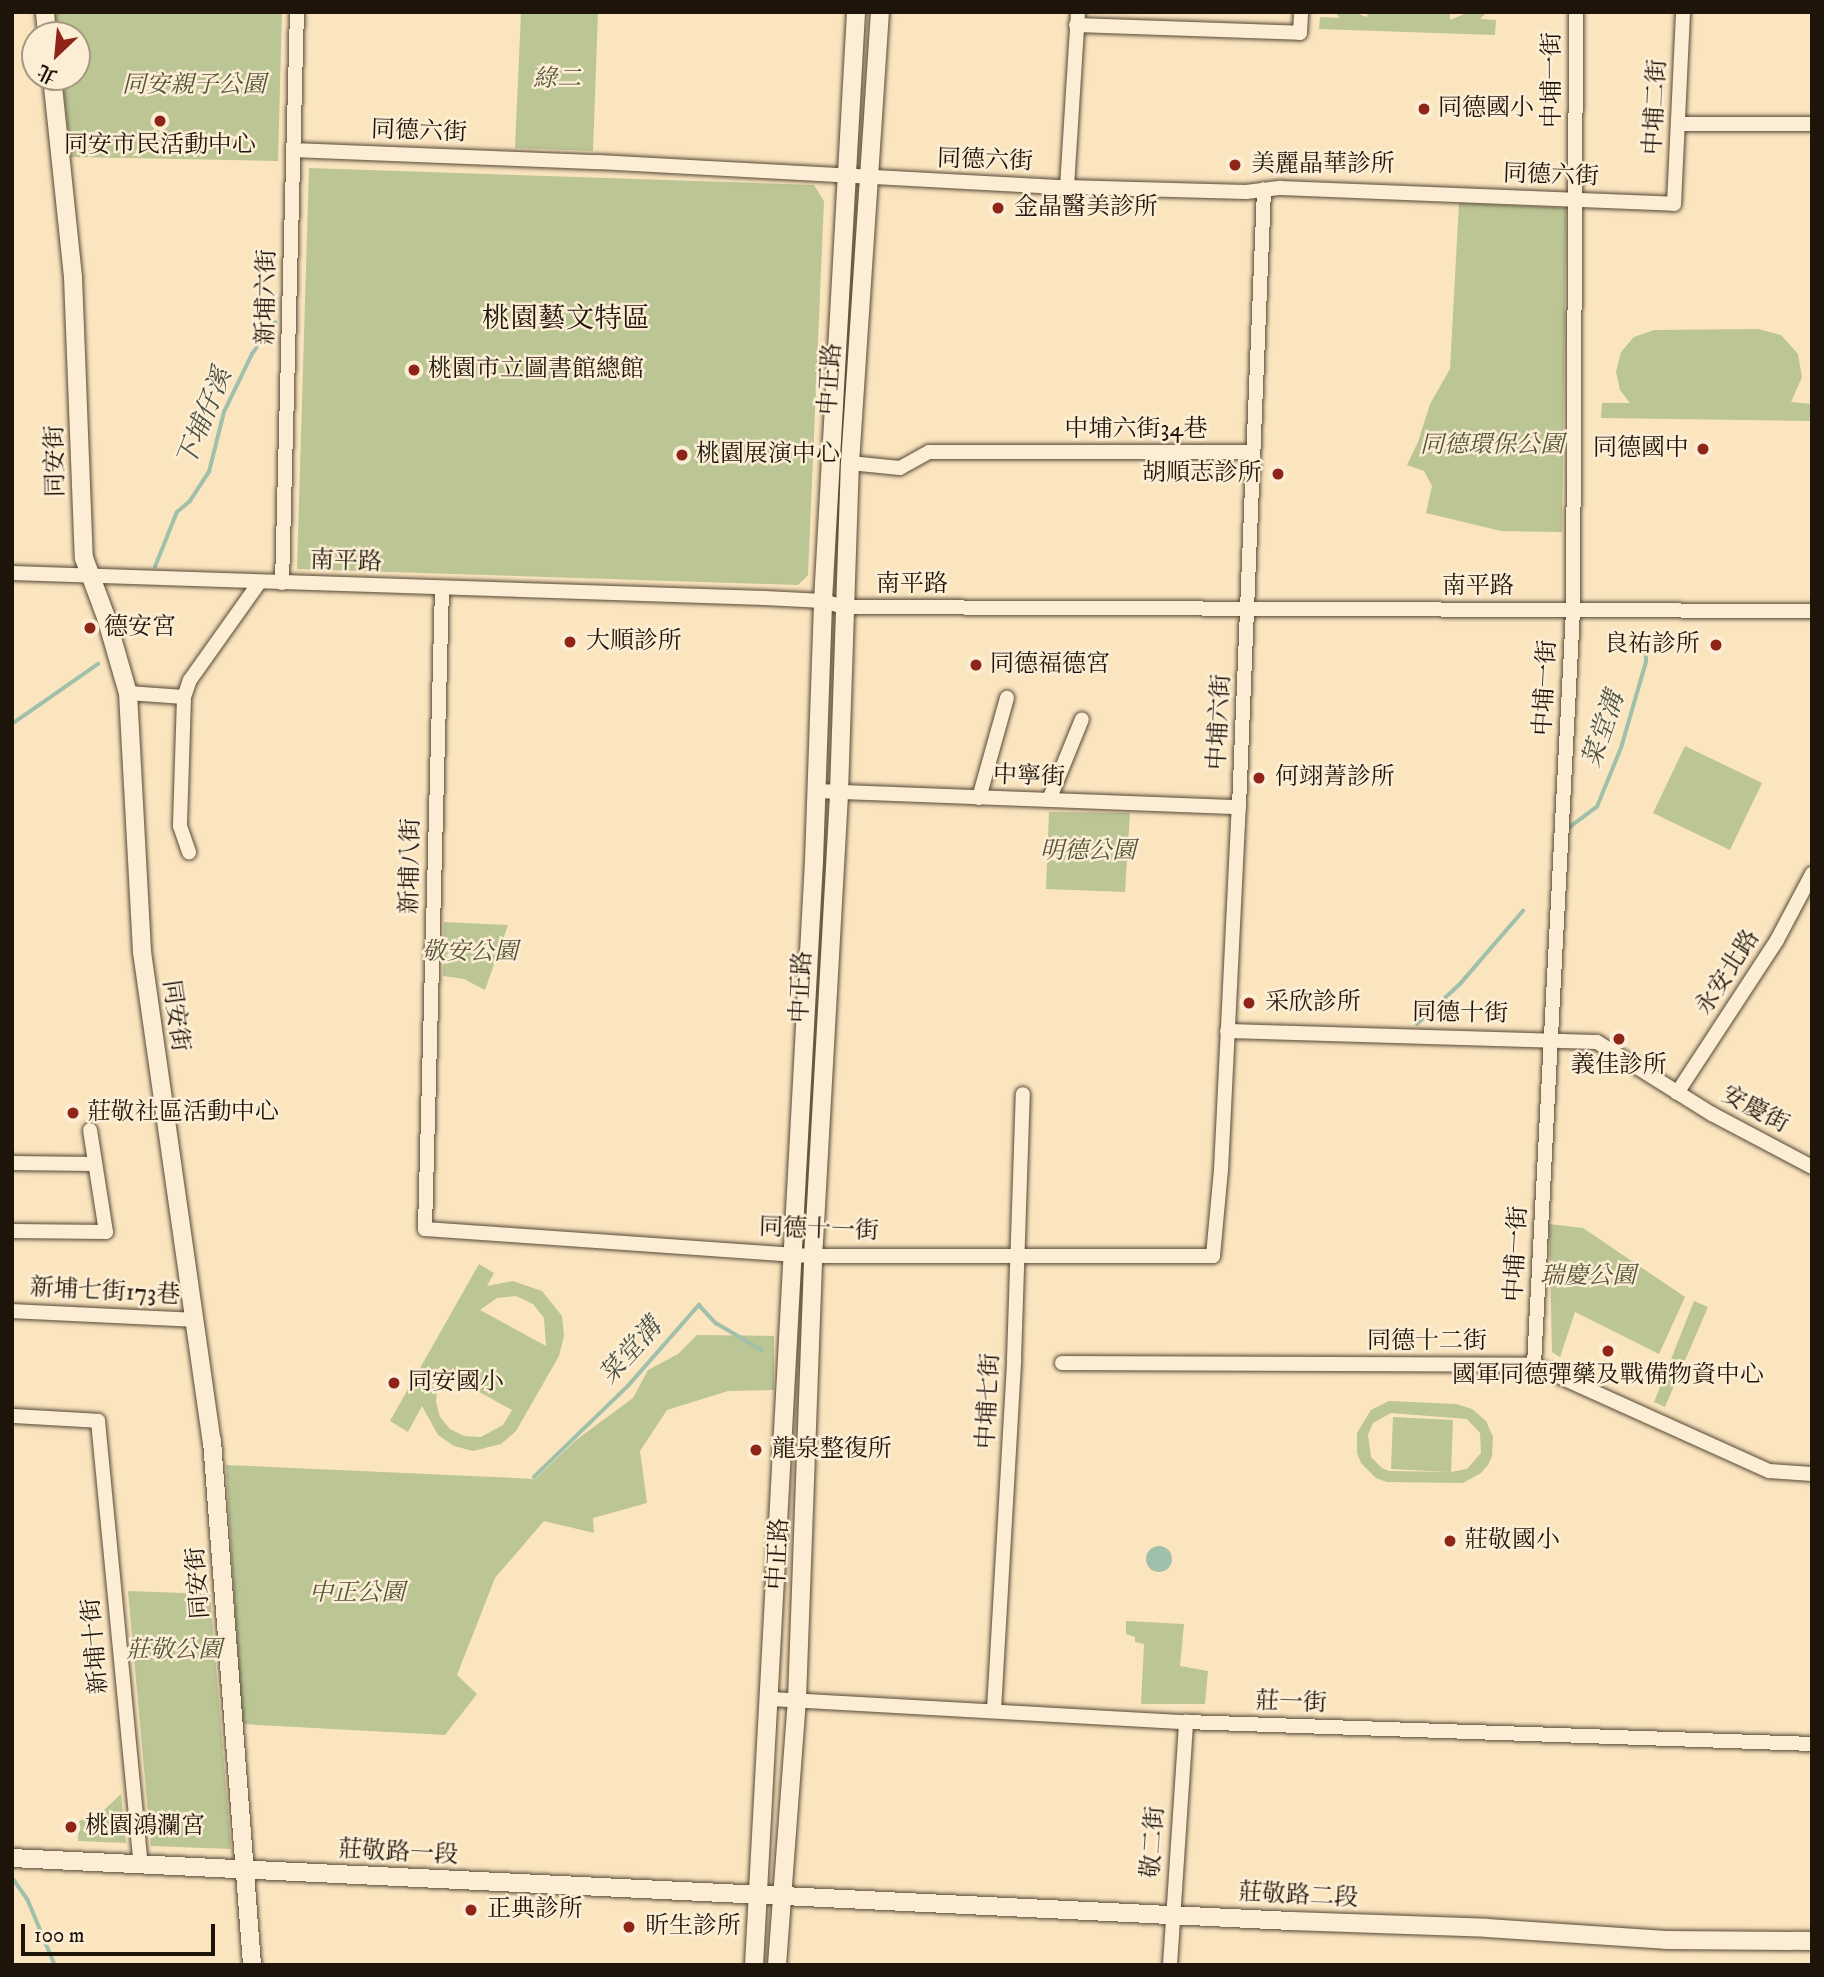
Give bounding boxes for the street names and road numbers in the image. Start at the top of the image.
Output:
street label: 中埔一街 [1539,32,1567,128]
street label: 中埔二街 [1639,58,1673,156]
street label: 同德六街 [371,116,467,148]
street label: 同德六街 [937,145,1033,177]
street label: 同德六街 [1503,160,1599,192]
street label: 新埔六街 [252,249,282,345]
street label: 中正路 [814,342,848,416]
street label: 中埔六街34巷 [1065,416,1207,444]
street label: 同安街 [41,425,71,497]
street label: 南平路 [310,546,382,578]
street label: 南平路 [876,571,948,599]
street label: 南平路 [1442,573,1514,601]
street label: 中埔一街 [1529,639,1563,737]
street label: 中埔六街 [1203,673,1237,771]
street label: 中寧街 [993,761,1065,793]
street label: 新埔八街 [396,818,426,914]
street label: 永安北路 [1690,925,1766,1021]
street label: 中正路 [786,950,818,1024]
street label: 同安街 [156,978,194,1054]
street label: 同德十街 [1412,999,1508,1029]
street label: 安慶街 [1716,1080,1794,1140]
street label: 中埔一街 [1500,1205,1534,1303]
street label: 同德十一街 [759,1214,879,1246]
street label: 新埔七街173巷 [29,1274,181,1310]
street label: 同德十二街 [1367,1328,1487,1356]
street label: 中埔七街 [972,1352,1006,1450]
street label: 中正路 [763,1517,795,1591]
street label: 同安街 [182,1546,216,1620]
street label: 新埔十街 [77,1597,115,1695]
street label: 莊一街 [1255,1687,1327,1719]
street label: 敬二街 [1137,1805,1171,1879]
street label: 莊敬路一段 [337,1835,459,1871]
street label: 莊敬路二段 [1237,1878,1359,1914]

